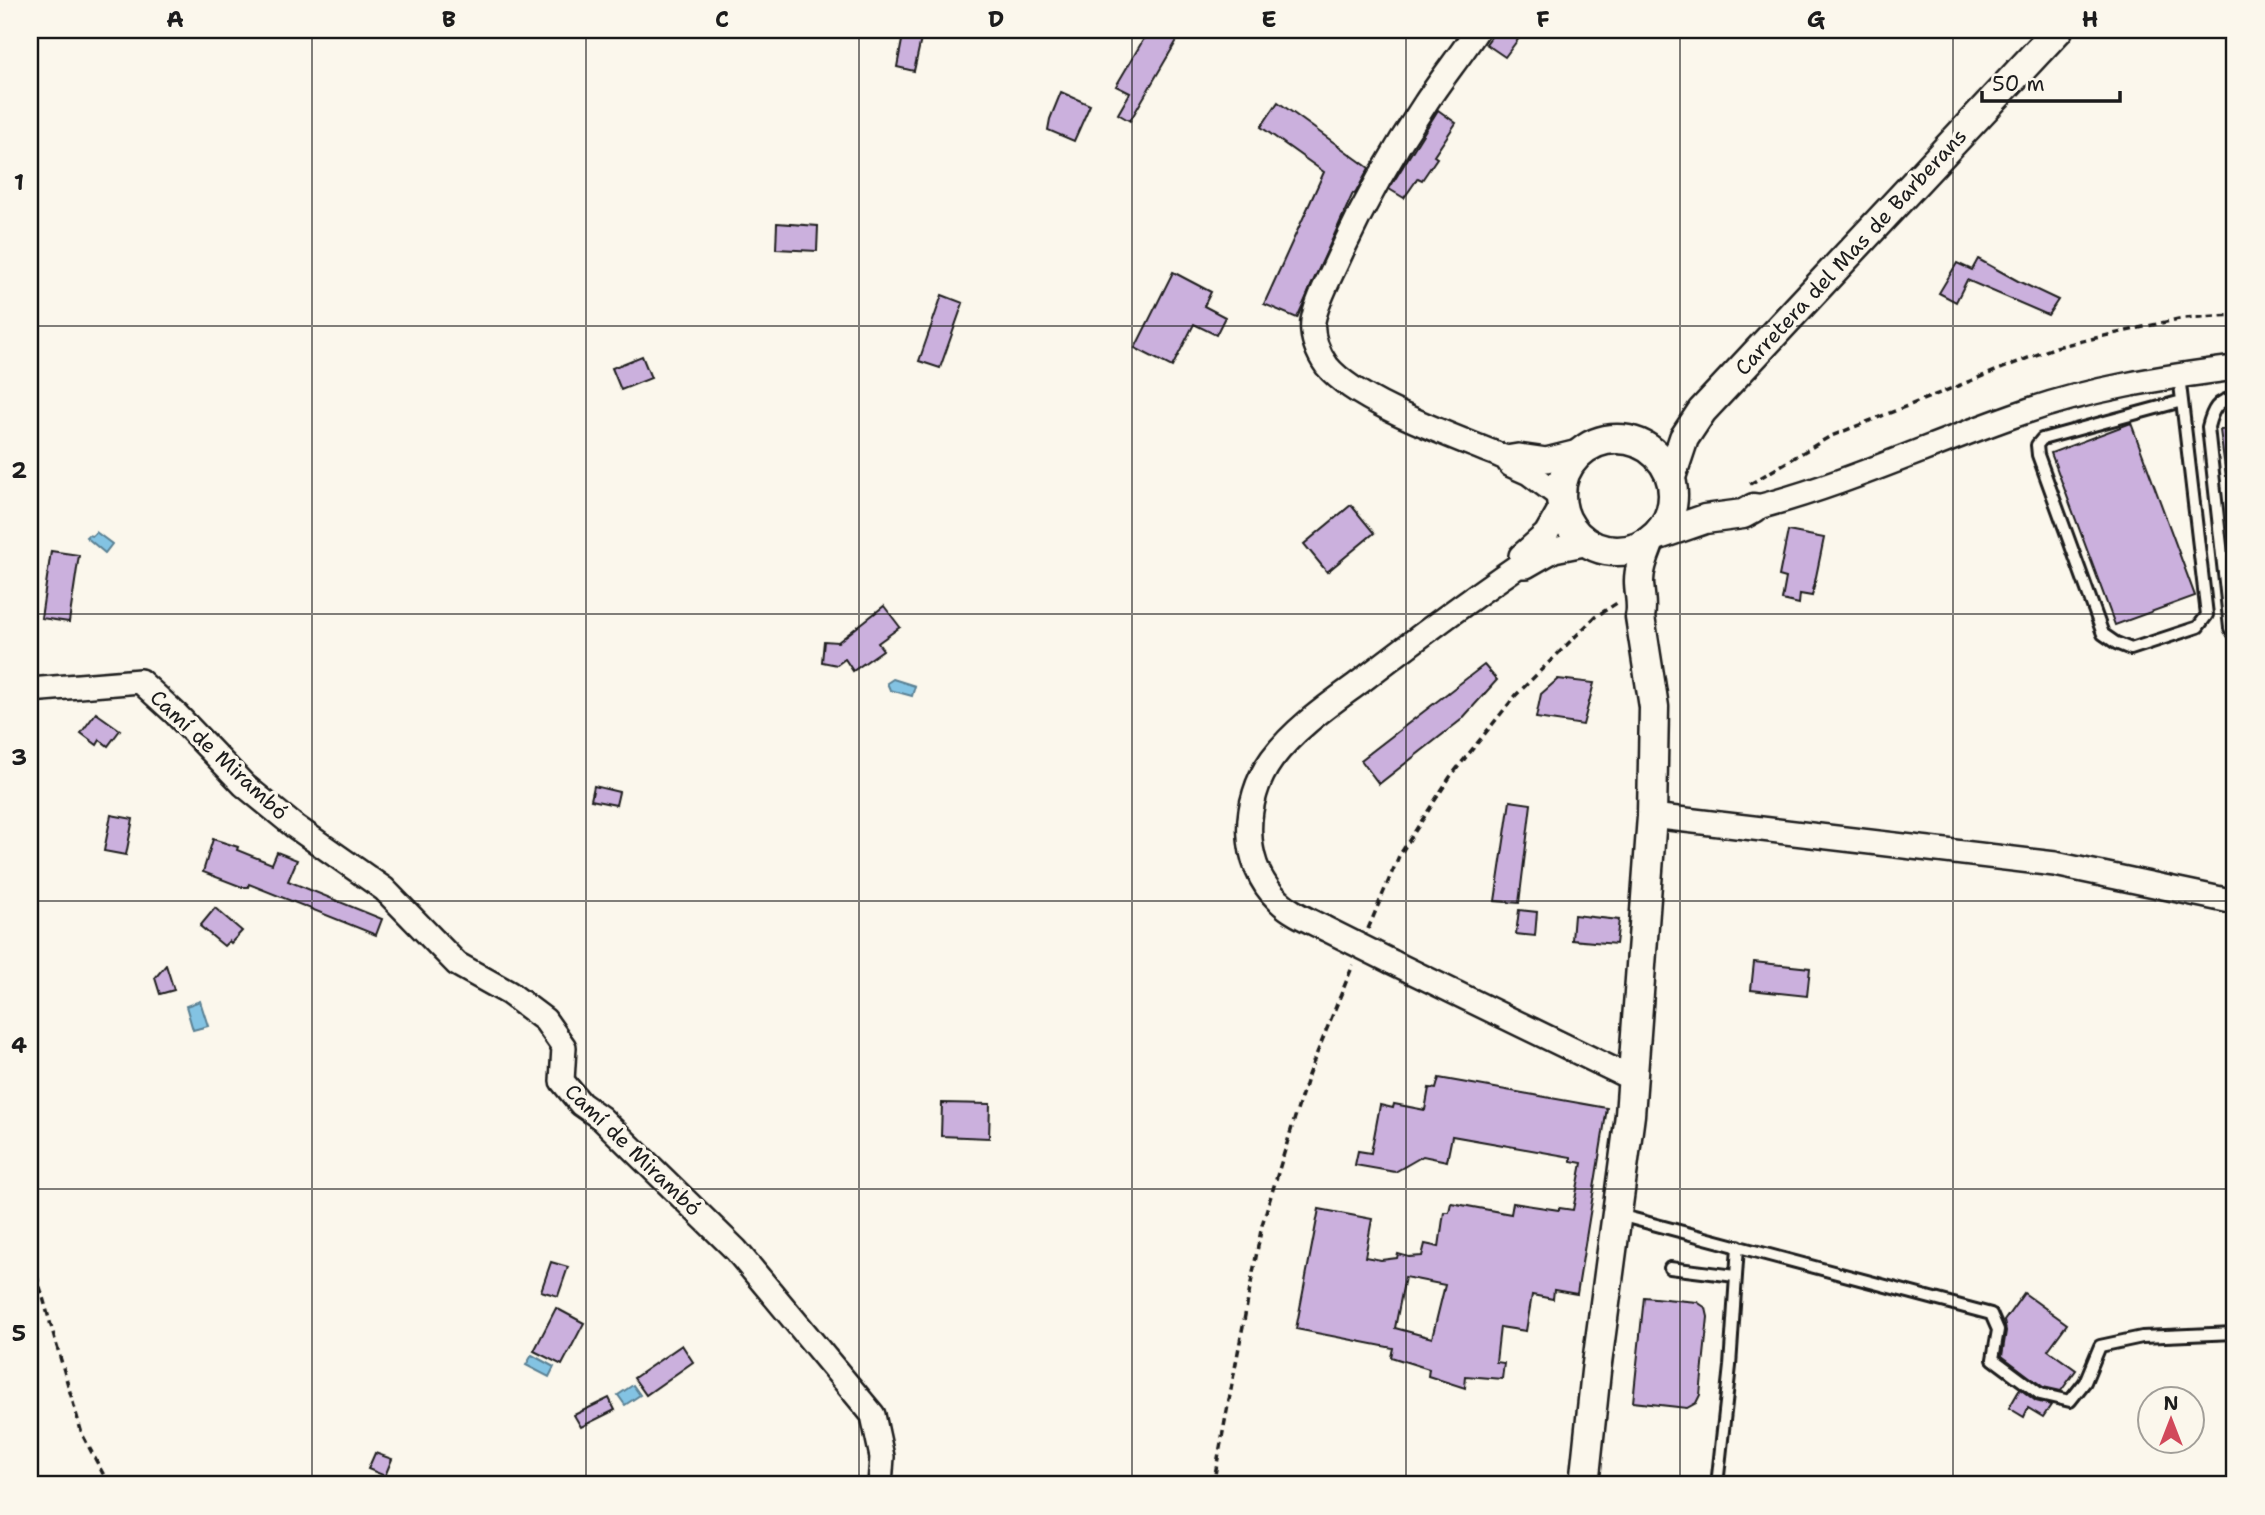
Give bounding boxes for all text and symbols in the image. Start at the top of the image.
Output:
text: A [166,4,184,34]
text: B [442,4,456,34]
text: C [715,4,729,34]
text: D [988,4,1004,34]
text: E [1261,4,1277,34]
text: F [1536,4,1550,34]
text: G [1807,4,1826,34]
text: H [2082,4,2098,34]
scale bar [1982,60,2120,104]
text: 50 m [1992,70,2045,98]
street label: Carretera del Mas de Barberans [1729,123,1973,381]
text: 1 [14,167,24,197]
text: 2 [11,455,27,485]
street label: Camí de Mirambó [144,684,294,826]
text: 3 [11,742,27,772]
text: 4 [11,1030,27,1060]
street label: Camí de Mirambó [559,1078,707,1222]
text: 5 [12,1318,26,1348]
north arrow [2136,1386,2206,1456]
text: N [2163,1391,2179,1416]

